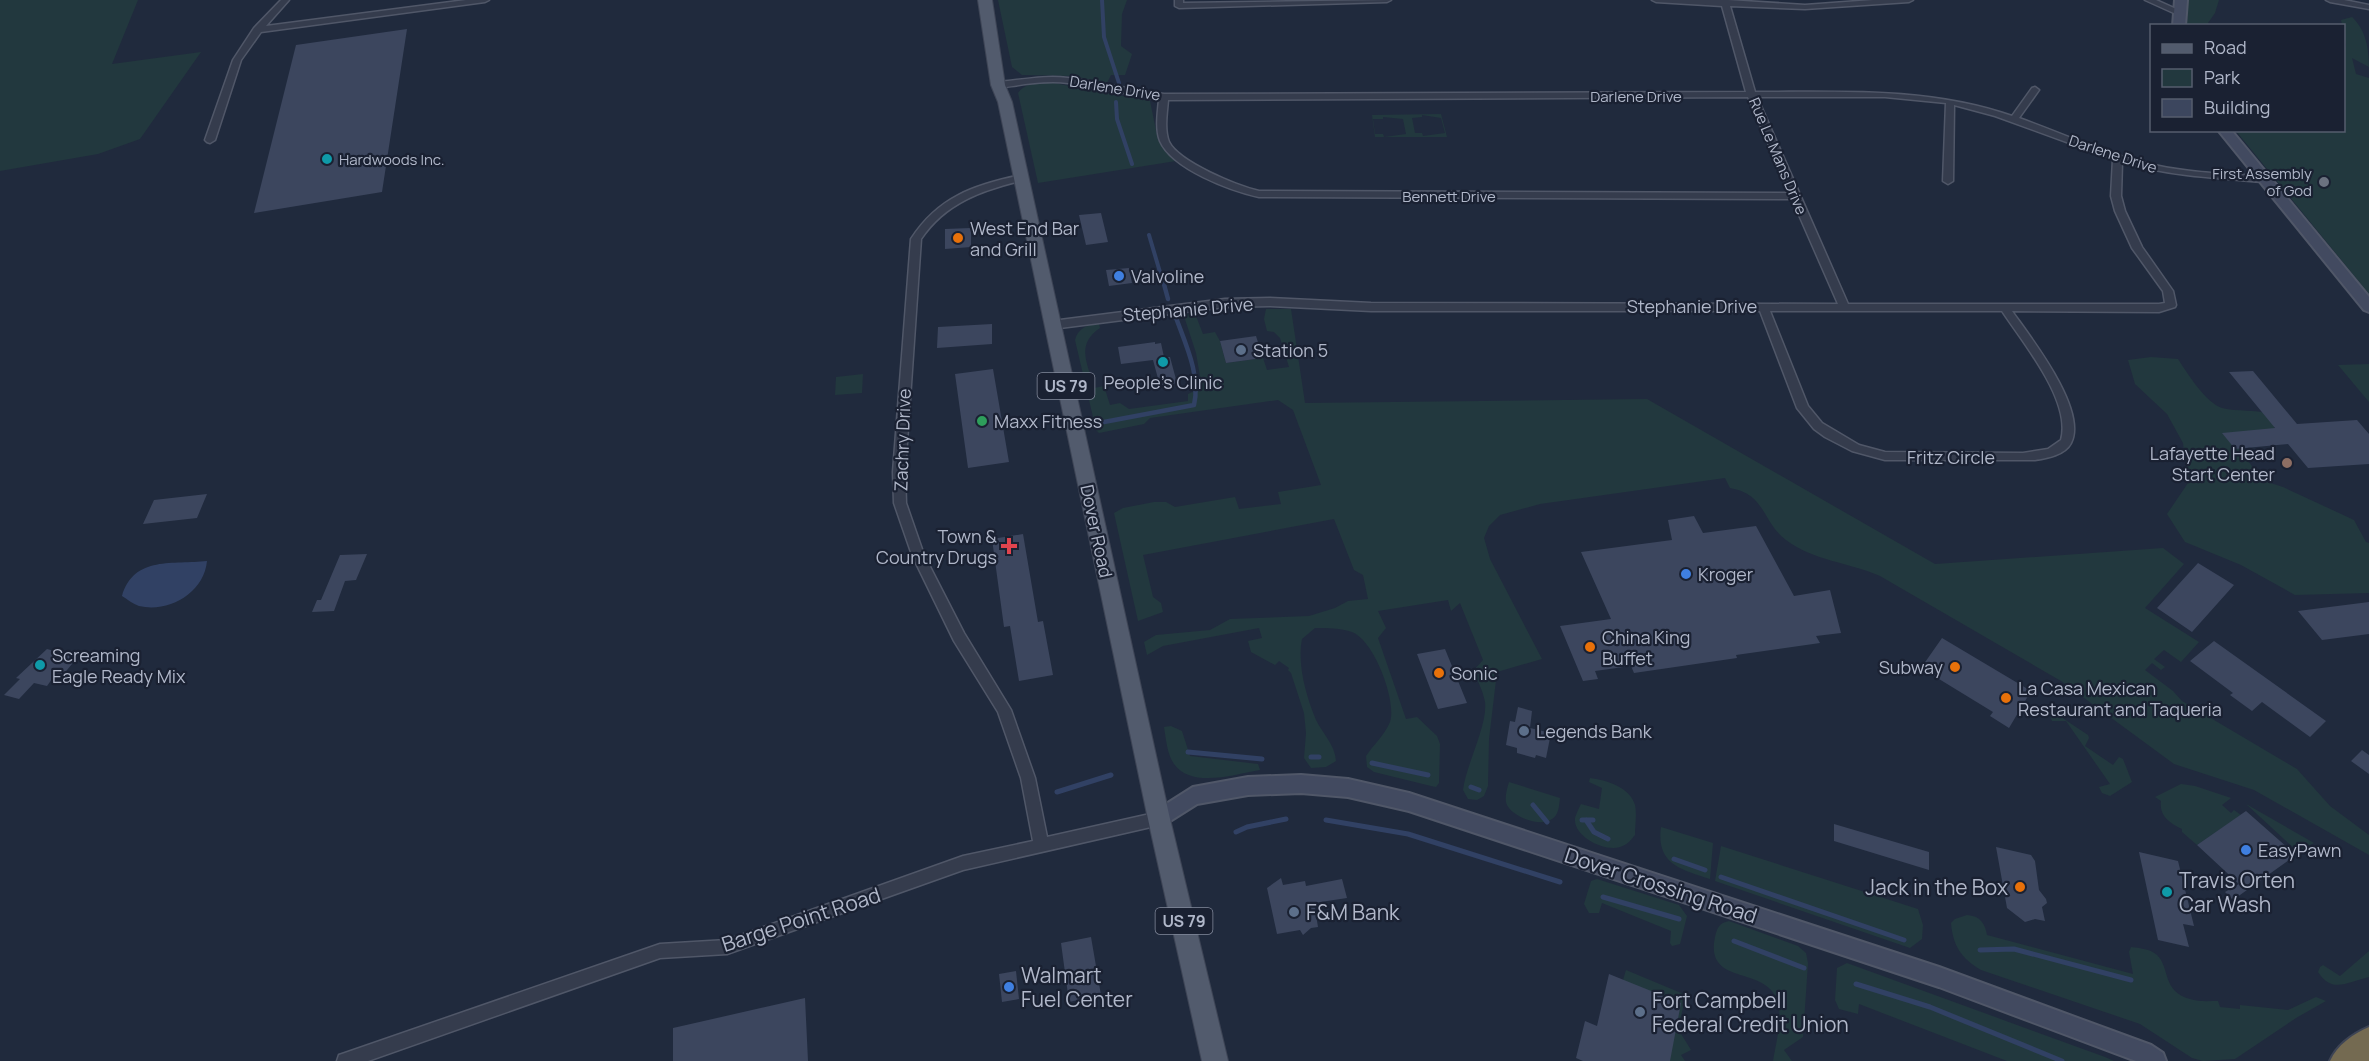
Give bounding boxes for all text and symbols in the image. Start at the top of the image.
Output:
legend [2150,24,2345,132]
text: Road [2204,35,2247,59]
text: Park [2204,65,2241,89]
street label: Darlene Drive [1068,70,1162,106]
street label: Darlene Drive [1590,86,1682,107]
street label: Rue Le Mans Drive [1744,94,1812,218]
text: Building [2204,95,2270,119]
street label: Darlene Drive [2066,130,2160,178]
place label: Hardwoods Inc. [339,149,445,170]
marker: Hardwoods Inc. [320,152,334,166]
place label: First Assembly of God [2212,163,2312,201]
marker: First Assembly of God [2317,175,2331,189]
street label: Bennett Drive [1402,186,1496,207]
place label: West End Bar and Grill [970,216,1080,261]
marker: West End Bar and Grill [951,231,965,245]
place label: Valvoline [1131,264,1204,288]
marker: Valvoline [1112,269,1126,283]
street label: Stephanie Drive [1122,291,1254,327]
street label: Stephanie Drive [1627,294,1757,318]
place label: Station 5 [1253,338,1328,362]
marker: Station 5 [1234,343,1248,357]
marker: People's Clinic [1156,355,1170,369]
place label: People's Clinic [1103,370,1223,394]
road number: US 79 [1038,373,1094,399]
street label: Zachry Drive [888,388,916,492]
place label: Maxx Fitness [994,409,1102,433]
marker: Maxx Fitness [975,414,989,428]
place label: Lafayette Head Start Center [2150,441,2275,486]
street label: Fritz Circle [1907,445,1995,469]
marker: Lafayette Head Start Center [2280,456,2294,470]
street label: Dover Road [1075,482,1119,580]
place label: Town & Country Drugs [876,524,997,569]
marker: Town & Country Drugs [1002,539,1016,553]
place label: Kroger [1698,562,1754,586]
marker: Kroger [1679,567,1693,581]
place label: China King Buffet [1602,625,1690,670]
marker: China King Buffet [1583,640,1597,654]
place label: Screaming Eagle Ready Mix [52,643,186,688]
place label: Subway [1879,655,1943,679]
marker: Screaming Eagle Ready Mix [33,658,47,672]
marker: Subway [1948,660,1962,674]
place label: Sonic [1451,661,1498,685]
marker: Sonic [1432,666,1446,680]
place label: La Casa Mexican Restaurant and Taqueria [2018,676,2222,721]
marker: La Casa Mexican Restaurant and Taqueria [1999,691,2013,705]
place label: Legends Bank [1536,719,1653,743]
marker: Legends Bank [1517,724,1531,738]
place label: EasyPawn [2258,838,2341,862]
street label: Dover Crossing Road [1561,841,1761,929]
marker: EasyPawn [2239,843,2253,857]
place label: Travis Orten Car Wash [2179,866,2295,918]
place label: Jack in the Box [1865,873,2008,901]
street label: Barge Point Road [718,880,884,958]
marker: Jack in the Box [2013,880,2027,894]
marker: Travis Orten Car Wash [2160,885,2174,899]
place label: F&M Bank [1306,898,1400,926]
marker: F&M Bank [1287,905,1301,919]
road number: US 79 [1156,908,1212,934]
place label: Walmart Fuel Center [1021,961,1133,1013]
marker: Walmart Fuel Center [1002,980,1016,994]
place label: Fort Campbell Federal Credit Union [1652,986,1849,1038]
marker: Fort Campbell Federal Credit Union [1633,1005,1647,1019]

